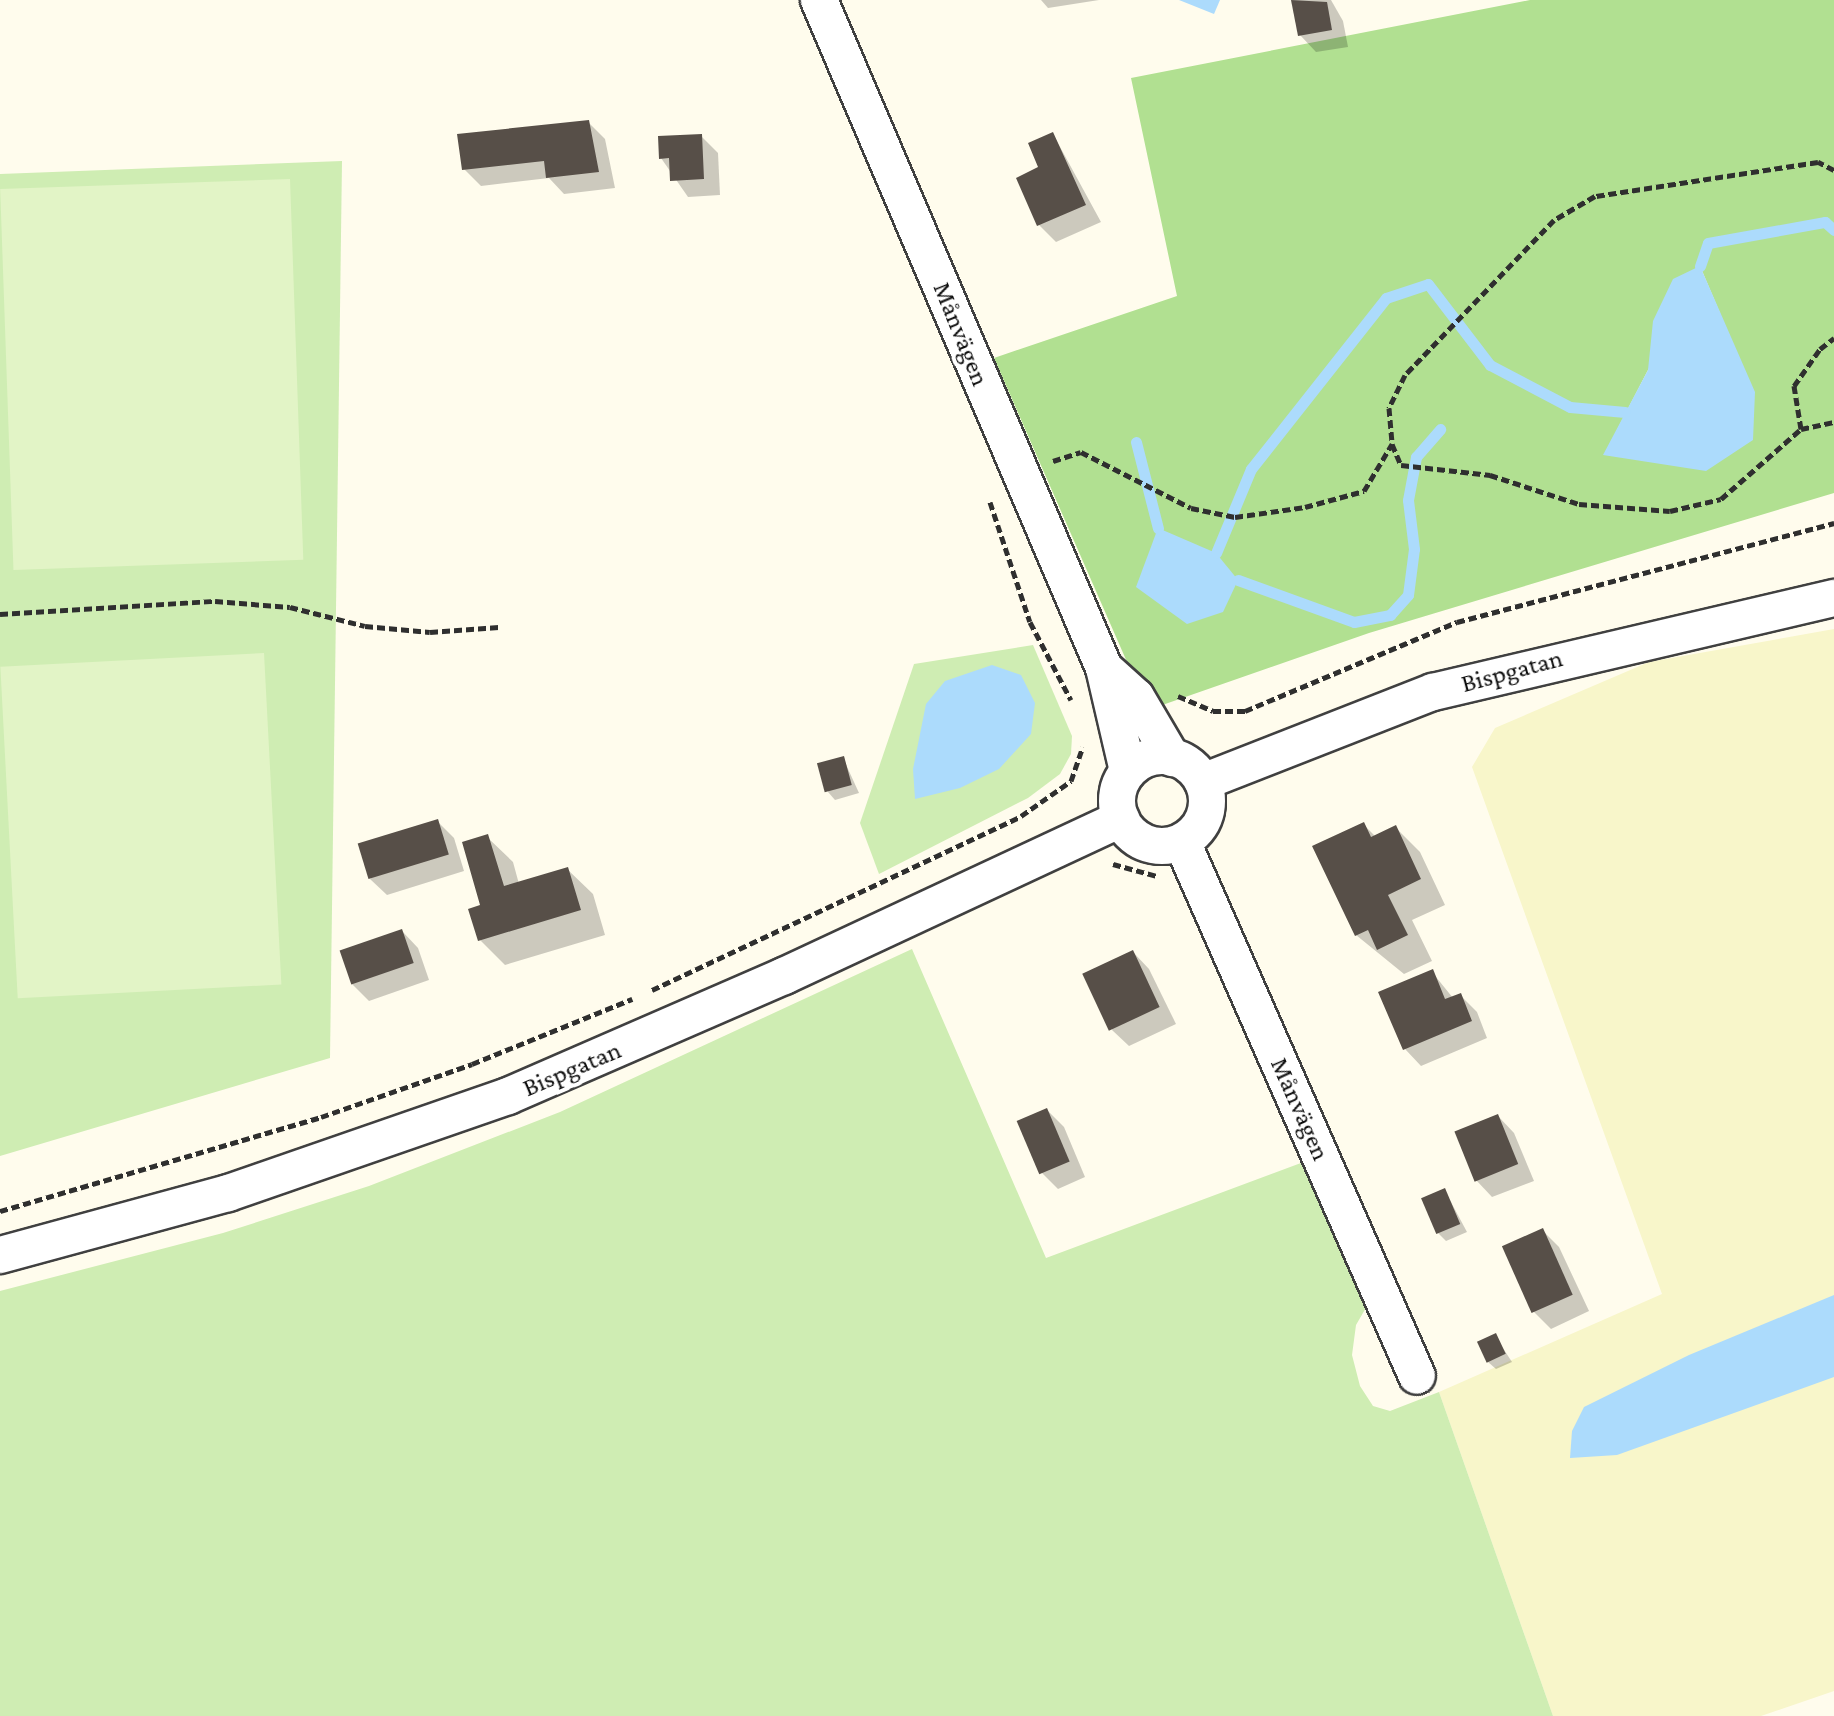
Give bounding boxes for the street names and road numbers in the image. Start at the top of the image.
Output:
street label: Månvägen [926,278,996,390]
street label: Bispgatan [1458,642,1566,700]
street label: Bispgatan [518,1034,626,1104]
street label: Månvägen [1264,1053,1336,1165]

